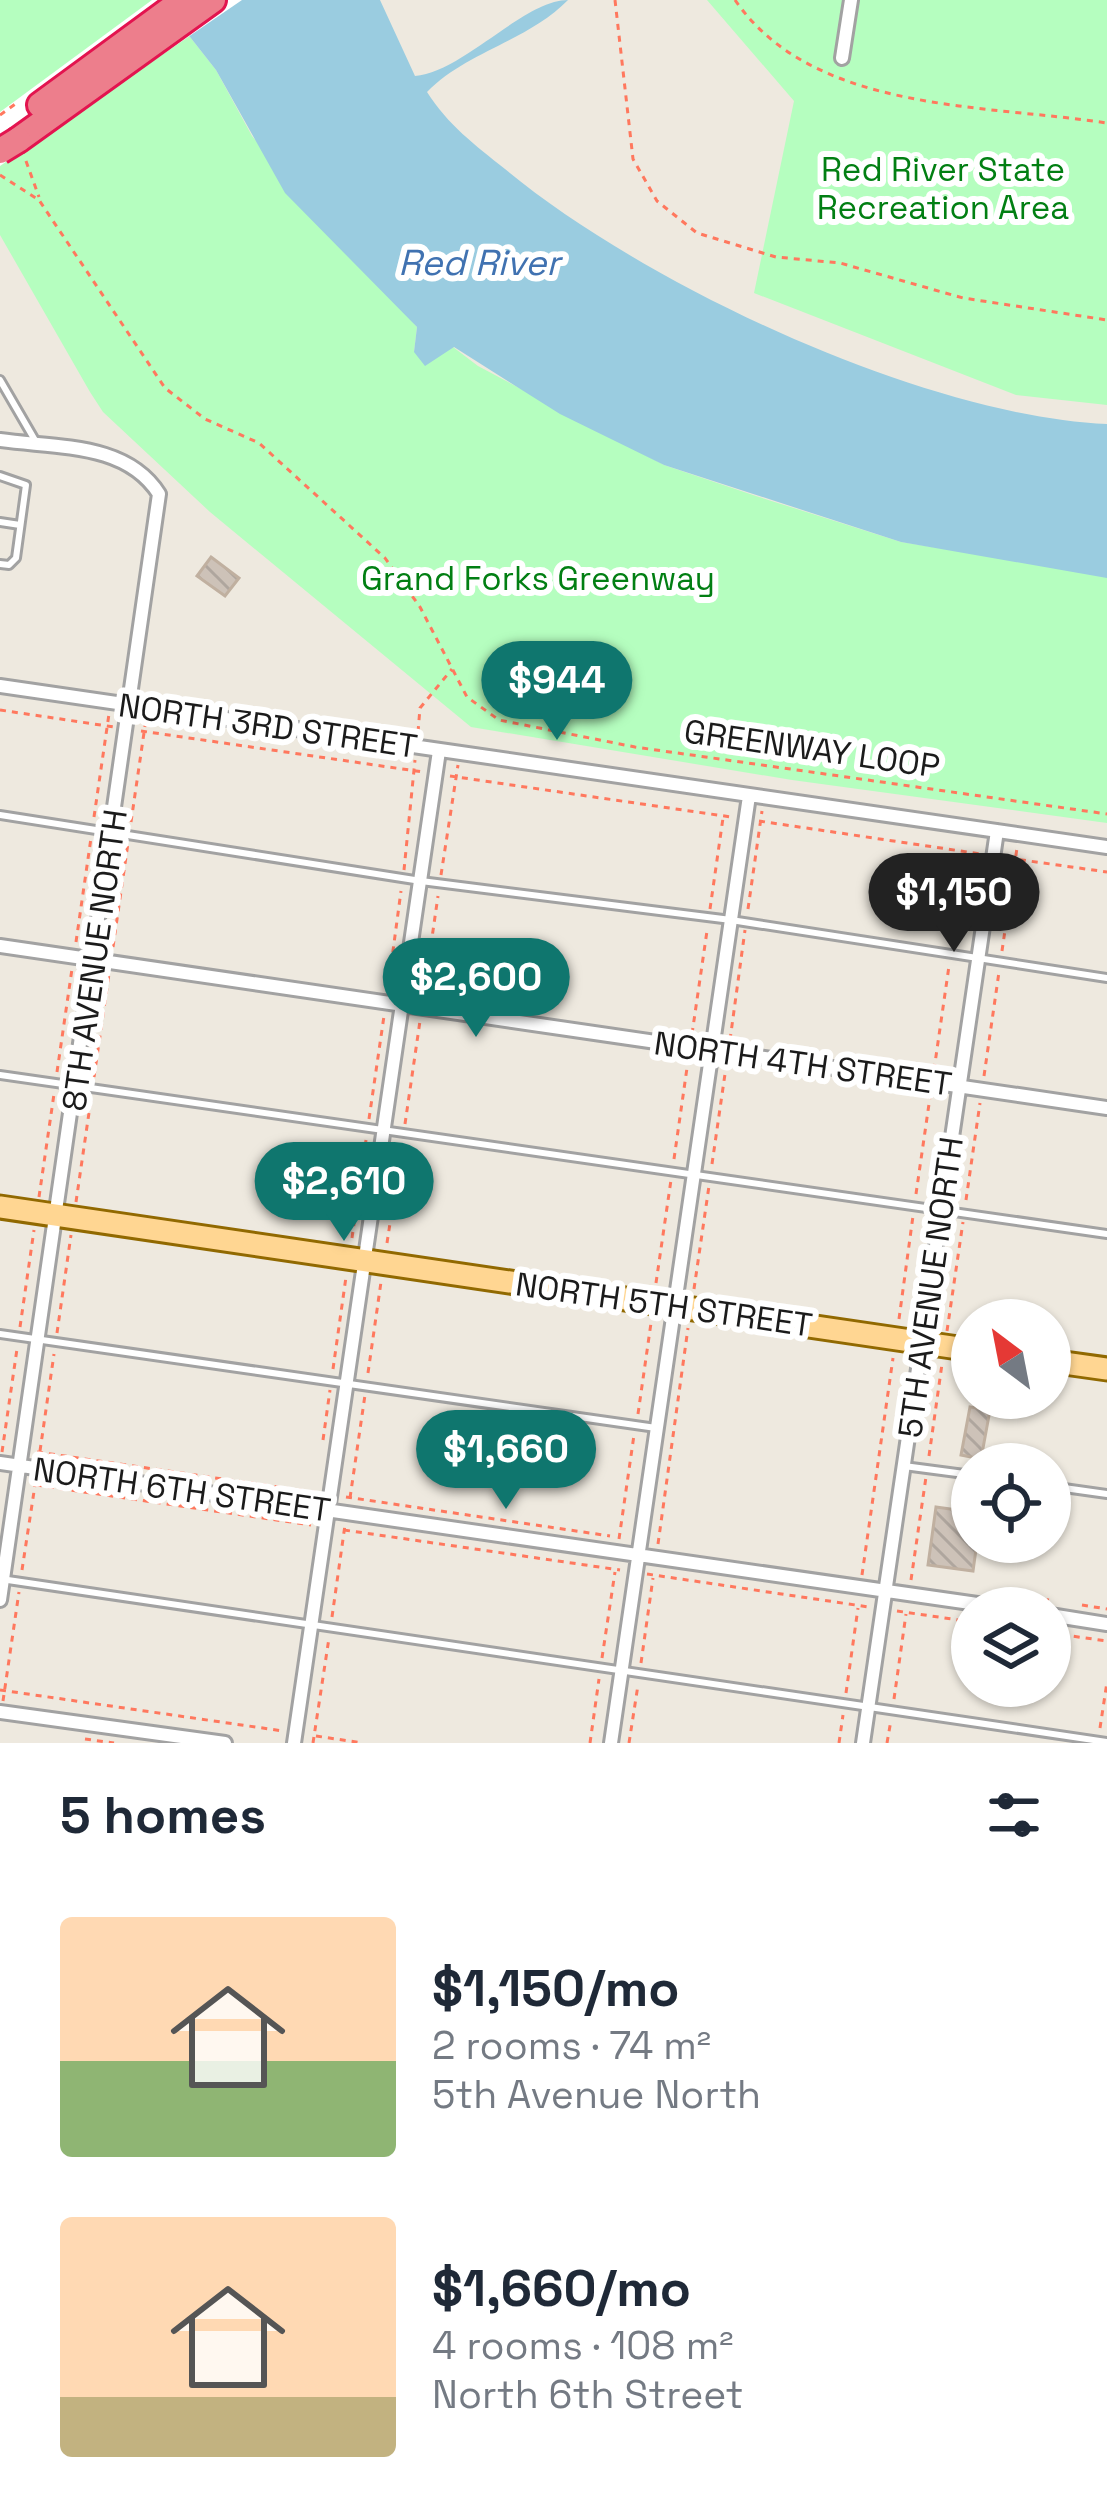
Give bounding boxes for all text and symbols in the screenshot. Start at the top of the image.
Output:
park label: Red River State Recreation Area [817,149,1069,229]
water label: Red River [398,240,563,286]
park label: Grand Forks Greenway [361,558,715,600]
pin: $944 [486,641,628,743]
text: $944 [508,655,606,704]
street label: NORTH 3RD STREET [116,684,420,768]
street label: GREENWAY LOOP [681,710,942,788]
street label: 8TH AVENUE NORTH [53,807,137,1114]
pin: $1,150 [856,853,1052,955]
text: $1,150 [895,867,1013,916]
pin: $2,600 [378,938,574,1040]
text: $2,600 [410,952,542,1001]
street label: NORTH 4TH STREET [651,1022,954,1106]
street label: 5TH AVENUE NORTH [889,1134,973,1440]
pin: $2,610 [246,1142,442,1244]
text: $2,610 [282,1156,406,1205]
street label: NORTH 5TH STREET [513,1263,815,1347]
north arrow [951,1299,1071,1419]
map controls [951,1299,1071,1707]
pin: $1,660 [408,1410,604,1512]
text: $1,660 [443,1424,569,1473]
button: locate [951,1443,1071,1563]
street label: NORTH 6TH STREET [31,1448,333,1532]
button: layers [951,1587,1071,1707]
icon: filters [981,1782,1047,1848]
text: 5 homes [60,1783,266,1848]
text: $1,150/mo [432,1956,680,2021]
icon: home [156,1965,300,2109]
text: 2 rooms · 74 m² [432,2021,711,2070]
text: 5th Avenue North [432,2070,761,2119]
text: $1,660/mo [432,2256,691,2321]
icon: home [156,2265,300,2409]
text: 4 rooms · 108 m² [432,2321,733,2370]
text: North 6th Street [432,2370,743,2419]

